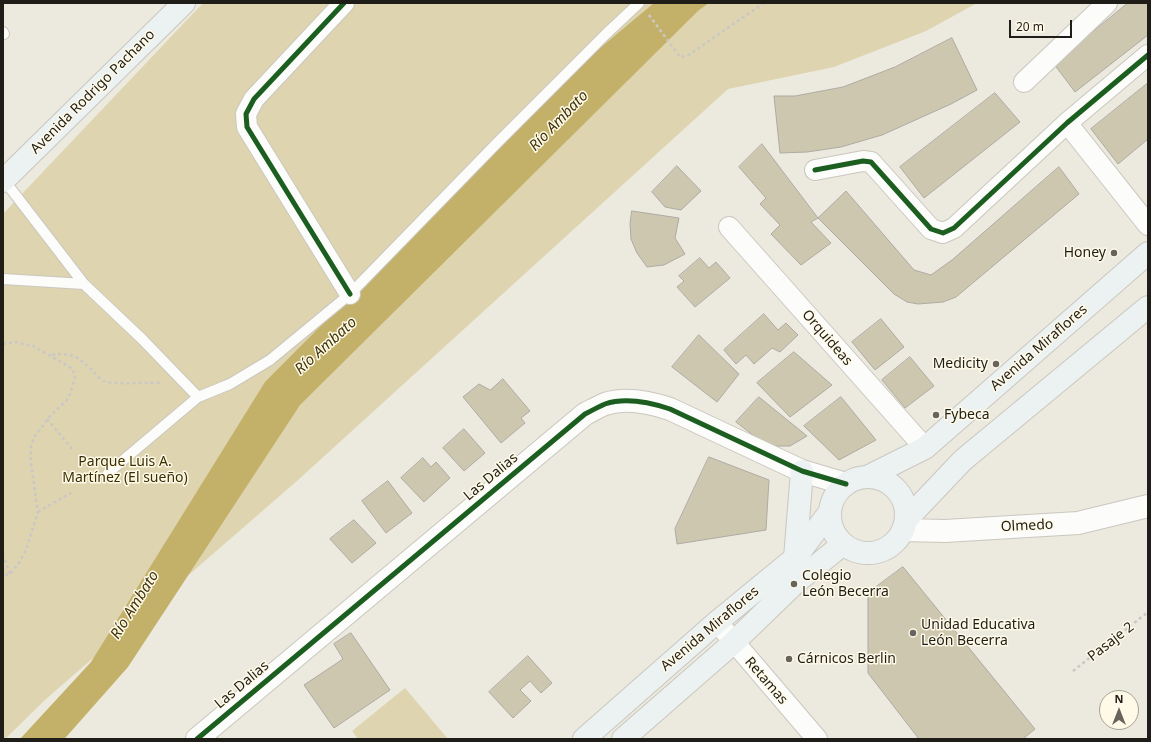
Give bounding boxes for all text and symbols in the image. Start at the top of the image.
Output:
scale bar [1011,12,1074,38]
text: 20 m [1016,18,1044,35]
street label: Avenida Rodrigo Pachano [27,26,159,158]
water label: Río Ambato [526,87,592,155]
place label: Honey [1064,245,1106,261]
marker: Honey [1109,248,1119,258]
street label: Avenida Miraflores [987,301,1091,395]
street label: Orquideas [798,307,856,369]
water label: Río Ambato [291,314,361,378]
place label: Medicity [933,356,988,372]
marker: Medicity [991,359,1001,369]
place label: Fybeca [944,407,989,423]
marker: Fybeca [931,410,941,420]
street label: Las Dalias [461,450,521,504]
park label: Parque Luis A. Martínez (El sueño) [62,454,188,486]
street label: Olmedo [1000,516,1054,536]
water label: Río Ambato [107,568,163,642]
place label: Colegio León Becerra [802,568,889,600]
marker: Colegio León Becerra [789,579,799,589]
street label: Avenida Miraflores [657,583,763,675]
place label: Unidad Educativa León Becerra [921,617,1035,650]
street label: Pasaje 2 [1085,619,1137,665]
marker: Unidad Educativa León Becerra [908,628,918,638]
place label: Cárnicos Berlin [797,651,896,667]
street label: Retamas [741,654,791,708]
marker: Cárnicos Berlin [784,654,794,664]
street label: Las Dalias [212,658,272,712]
north arrow [1099,690,1139,730]
text: N [1115,691,1123,706]

